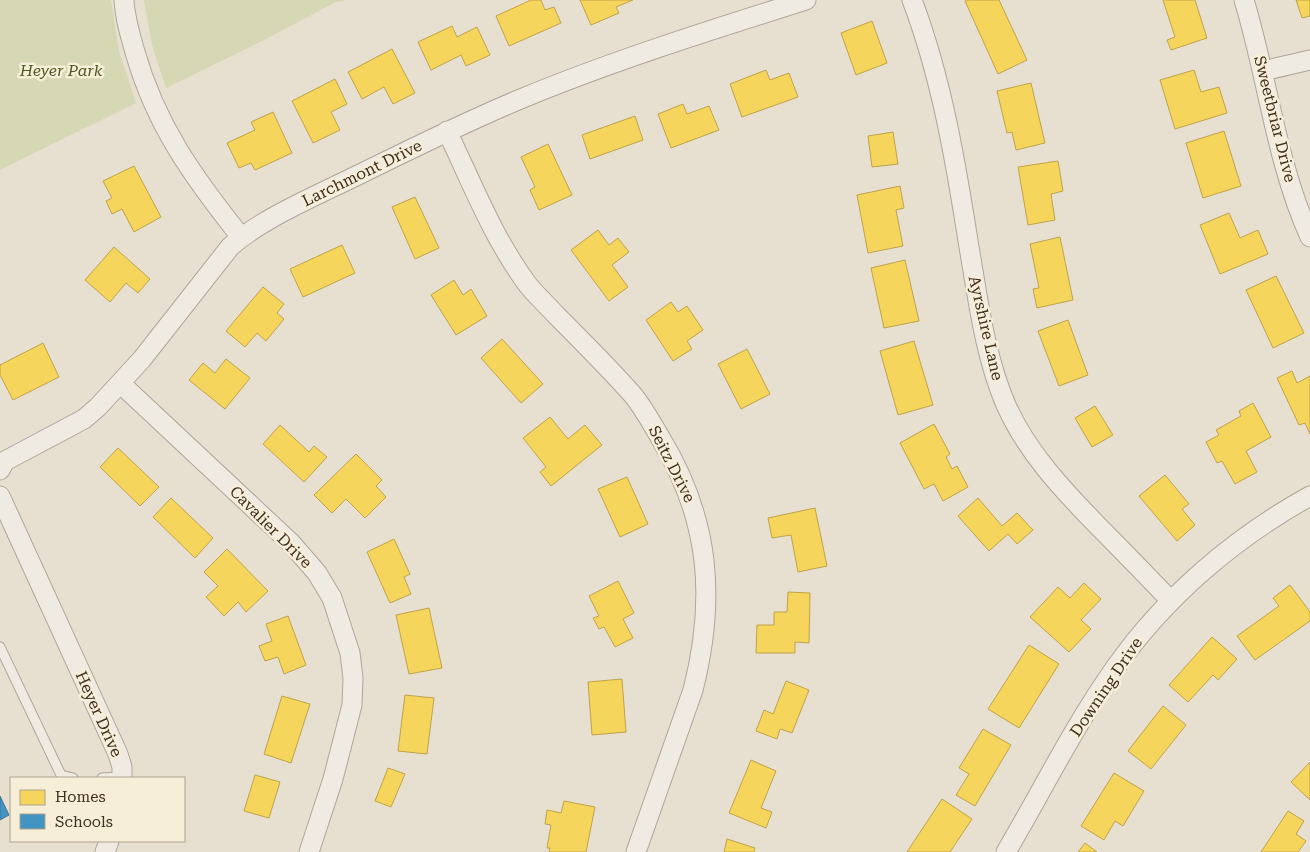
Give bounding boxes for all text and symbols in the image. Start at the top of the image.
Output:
street label: Sweetbriar Drive [1250,54,1300,184]
park label: Heyer Park [19,61,103,80]
street label: Larchmont Drive [299,136,425,210]
street label: Ayrshire Lane [965,274,1007,382]
street label: Seitz Drive [645,422,700,506]
street label: Cavalier Drive [226,482,316,572]
street label: Downing Drive [1066,633,1146,740]
street label: Heyer Drive [72,668,126,760]
legend [10,777,185,842]
text: Homes [55,788,106,806]
text: Schools [55,813,113,831]

